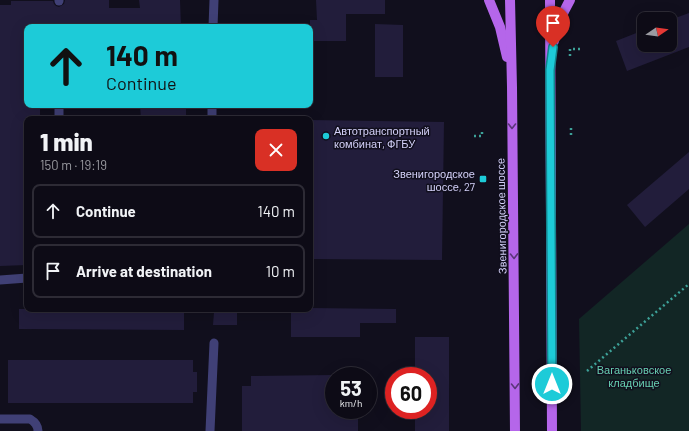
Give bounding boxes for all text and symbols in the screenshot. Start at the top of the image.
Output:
pin [536,6,570,47]
icon: arrive [542,12,564,34]
north arrow [637,12,677,52]
map controls [637,12,677,52]
text: 140 m [106,38,178,72]
icon: ahead [40,40,92,92]
text: Continue [106,72,177,94]
one-way arrow [508,123,516,129]
place label: Автотранспортный комбинат, ФГБУ [334,124,430,150]
text: 1 min [40,127,93,156]
button: close [255,129,297,171]
marker: Автотранспортный комбинат, ФГБУ [321,131,331,141]
text: 150 m · 19:19 [40,157,107,173]
street label: Звенигородское шоссе [493,158,509,274]
place label: Звенигородское шоссе, 27 [393,167,475,193]
marker: Звенигородское шоссе, 27 [478,174,488,184]
icon: ahead [42,200,64,222]
text: Continue [76,202,136,220]
text: 140 m [258,202,295,220]
one-way arrow [509,253,518,259]
icon: arrive [42,260,64,282]
text: Arrive at destination [76,262,212,280]
text: 10 m [266,262,295,280]
position arrow [531,363,573,405]
park label: Ваганьковское кладбище [597,363,671,389]
speed limit sign: 60 [385,367,437,419]
text: 53 [340,376,362,400]
one-way arrow [511,383,519,389]
text: km/h [340,397,362,409]

